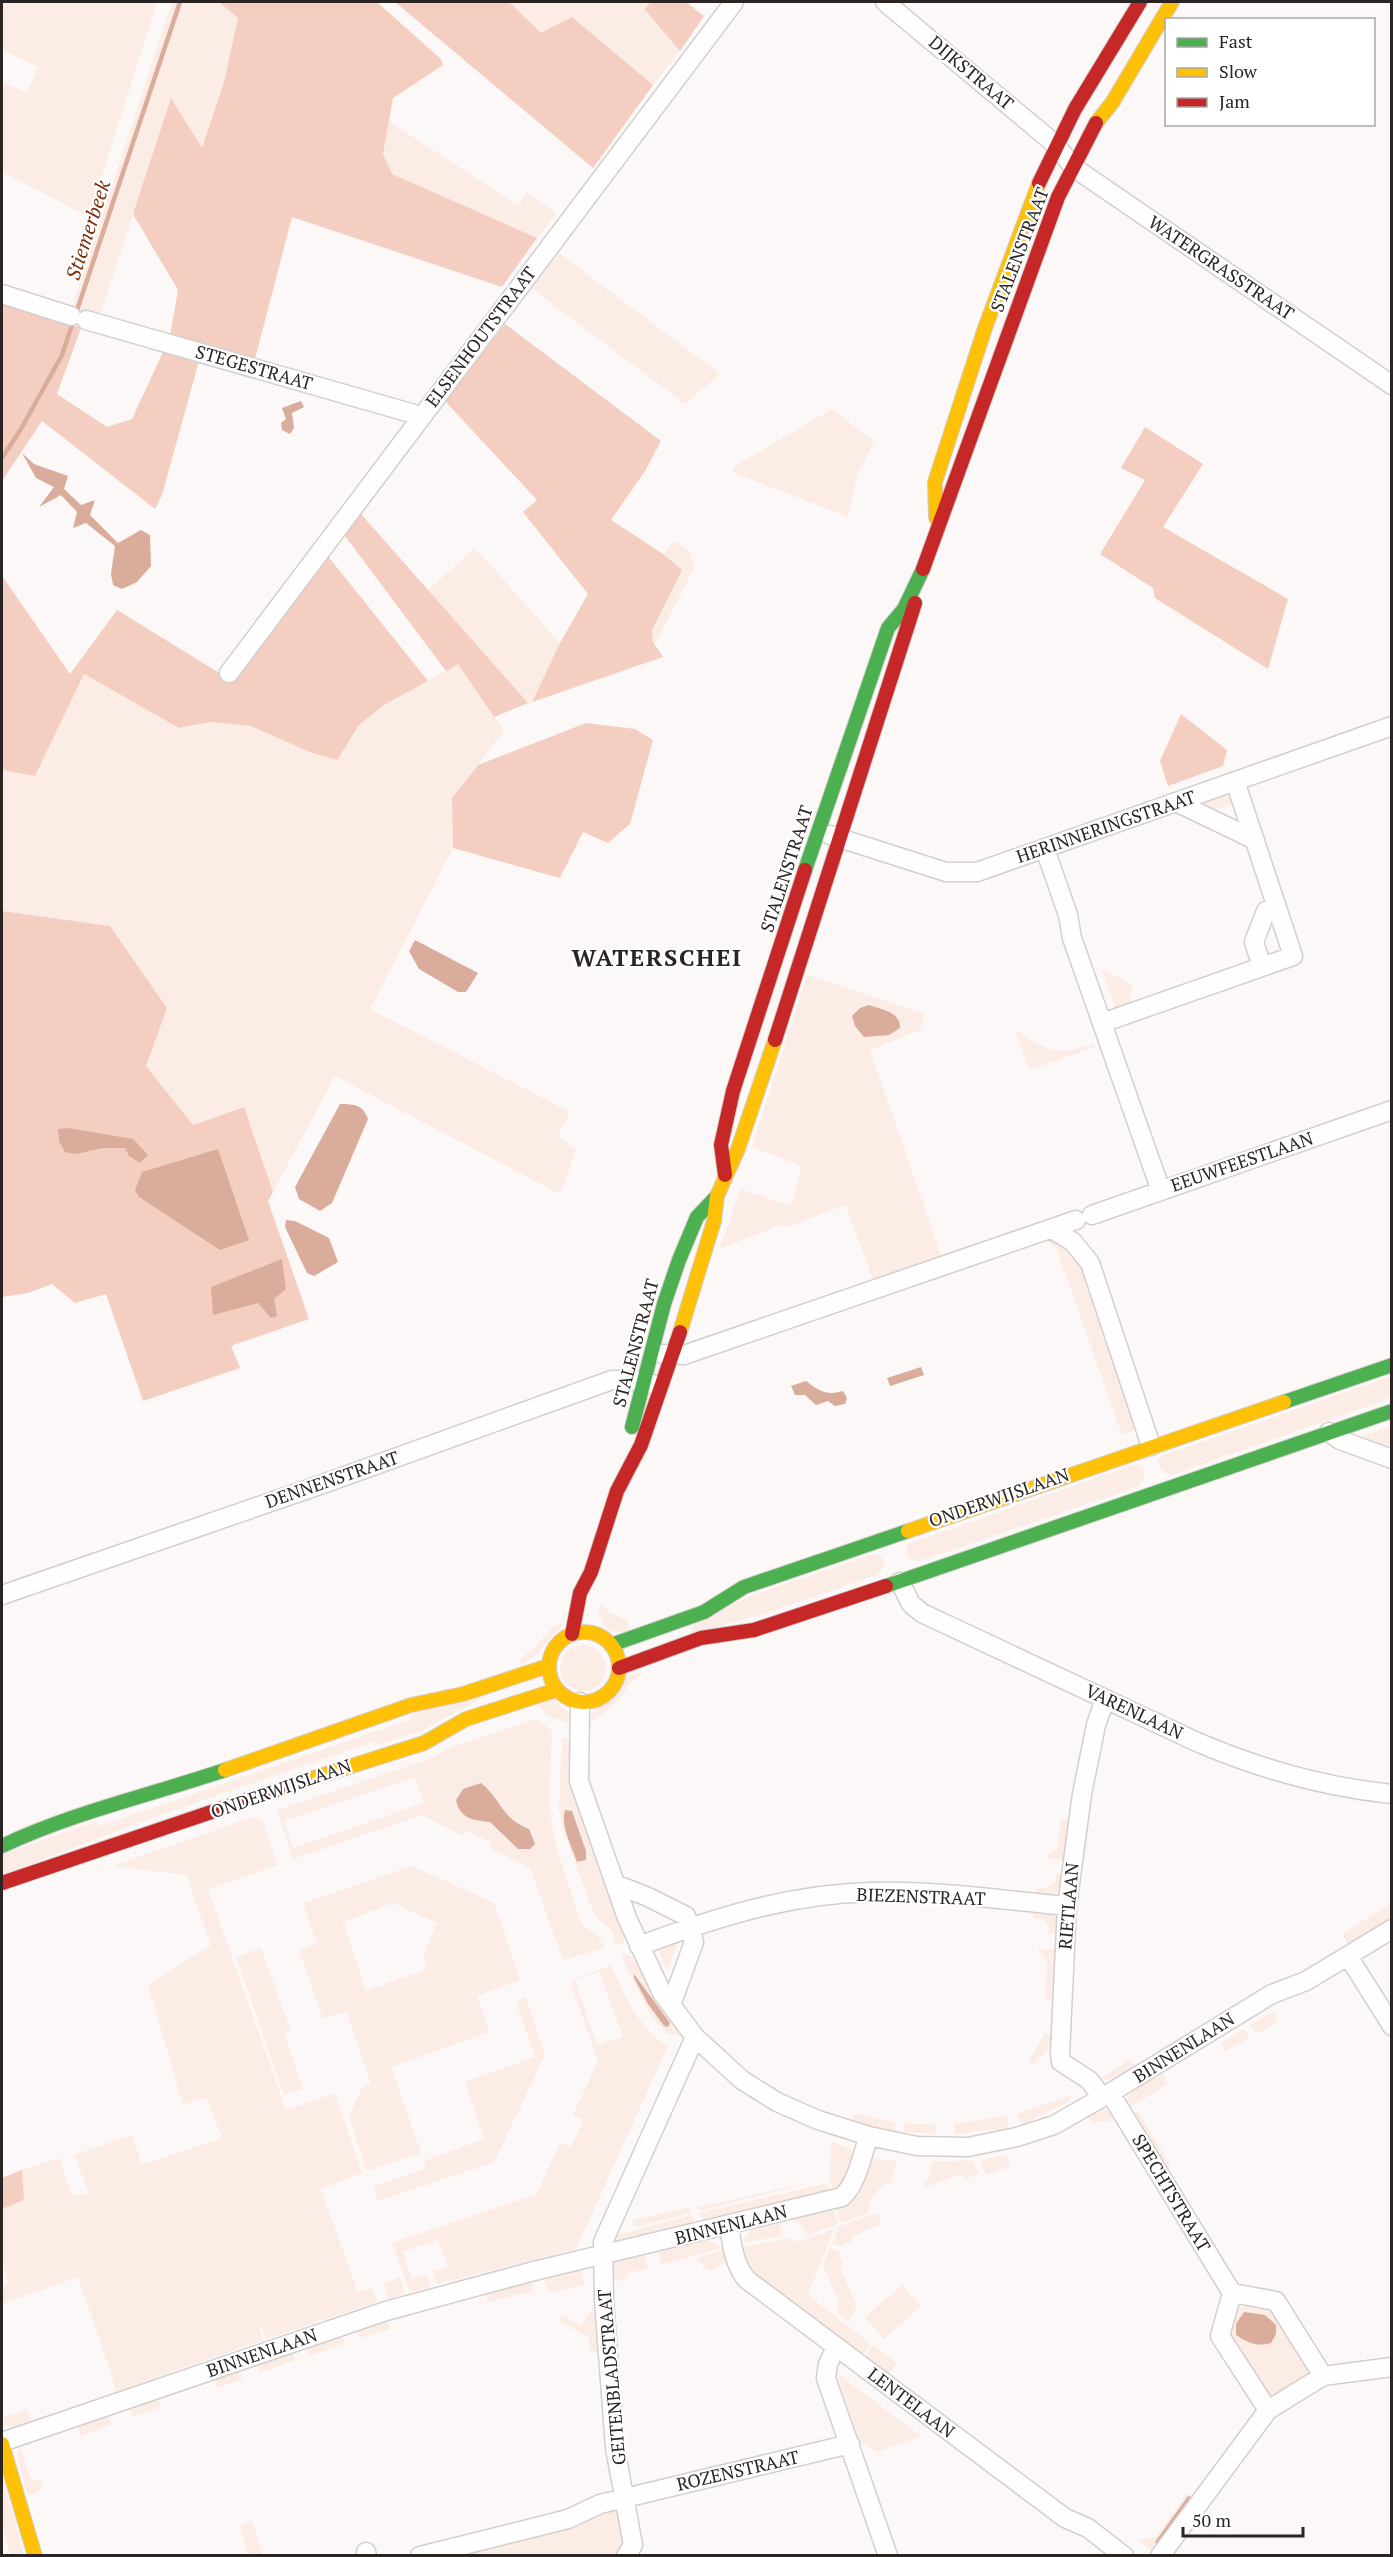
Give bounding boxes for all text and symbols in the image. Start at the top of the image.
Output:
legend [1165,18,1375,126]
text: Fast [1219,29,1253,53]
street label: DIJKSTRAAT [924,30,1019,115]
text: Slow [1219,59,1258,83]
text: Jam [1219,89,1250,113]
water label: Stiemerbeek [59,176,116,283]
street label: STALENSTRAAT [984,184,1054,315]
street label: WATERGRASSTRAAT [1144,209,1299,325]
street label: ELSENHOUTSTRAAT [420,261,541,411]
street label: STEGESTRAAT [193,339,316,395]
street label: HERINNERINGSTRAAT [1013,784,1199,868]
street label: STALENSTRAAT [754,802,818,935]
district label: WATERSCHEI [572,941,742,973]
street label: EEUWFEESTLAAN [1167,1125,1316,1197]
street label: STALENSTRAAT [606,1276,664,1409]
street label: DENNENSTRAAT [262,1445,402,1513]
street label: ONDERWIJSLAAN [925,1462,1072,1532]
street label: VARENLAAN [1082,1678,1187,1744]
street label: ONDERWIJSLAAN [207,1753,354,1823]
street label: RIETLAAN [1052,1861,1084,1950]
street label: BIEZENSTRAAT [856,1882,986,1910]
street label: BINNENLAAN [1128,2006,1239,2088]
street label: SPECHTSTRAAT [1127,2129,1216,2256]
street label: BINNENLAAN [672,2198,789,2250]
street label: GEITENBLADSTRAAT [591,2288,631,2466]
street label: BINNENLAAN [203,2322,320,2382]
street label: LENTELAAN [863,2362,960,2443]
street label: ROZENSTRAAT [674,2444,801,2496]
scale bar [1183,2500,1303,2538]
text: 50 m [1192,2508,1232,2532]

